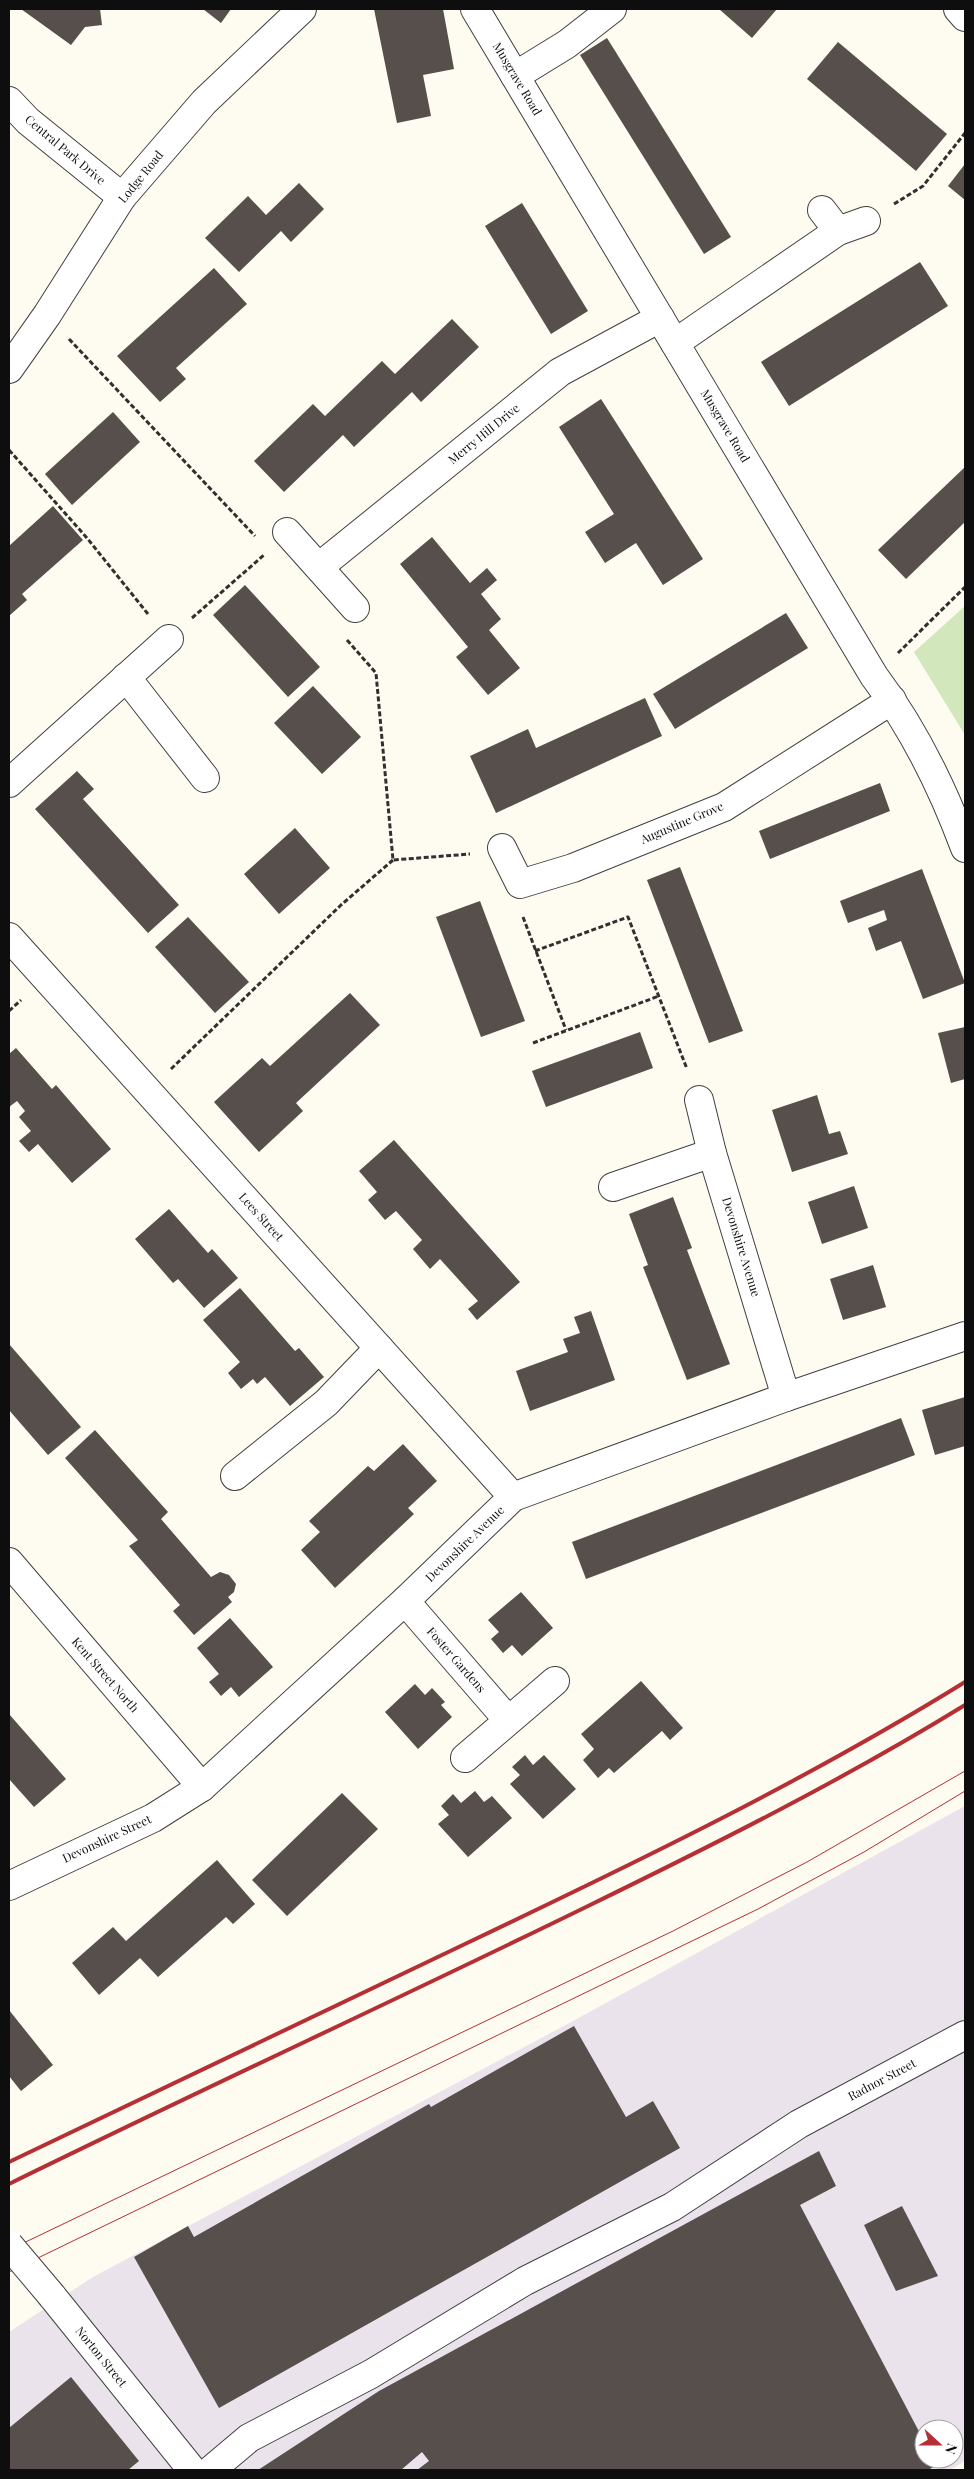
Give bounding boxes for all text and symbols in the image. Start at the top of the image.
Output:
street label: Musgrave Road [490,39,546,118]
street label: Central Park Drive [22,111,109,188]
street label: Lodge Road [114,147,166,206]
street label: Musgrave Road [698,386,754,465]
street label: Merry Hill Drive [444,399,522,467]
street label: Augustine Grove [637,797,726,847]
street label: Lees Street [236,1189,288,1244]
street label: Devonshire Avenue [719,1195,765,1299]
street label: Devonshire Avenue [422,1502,507,1585]
street label: Foster Gardens [424,1623,490,1696]
street label: Kent Street North [69,1633,143,1715]
street label: Devonshire Street [59,1810,154,1866]
street label: Radnor Street [845,2054,919,2104]
street label: Norton Street [72,2323,132,2390]
north arrow [914,2419,964,2469]
text: N [941,2441,962,2457]

